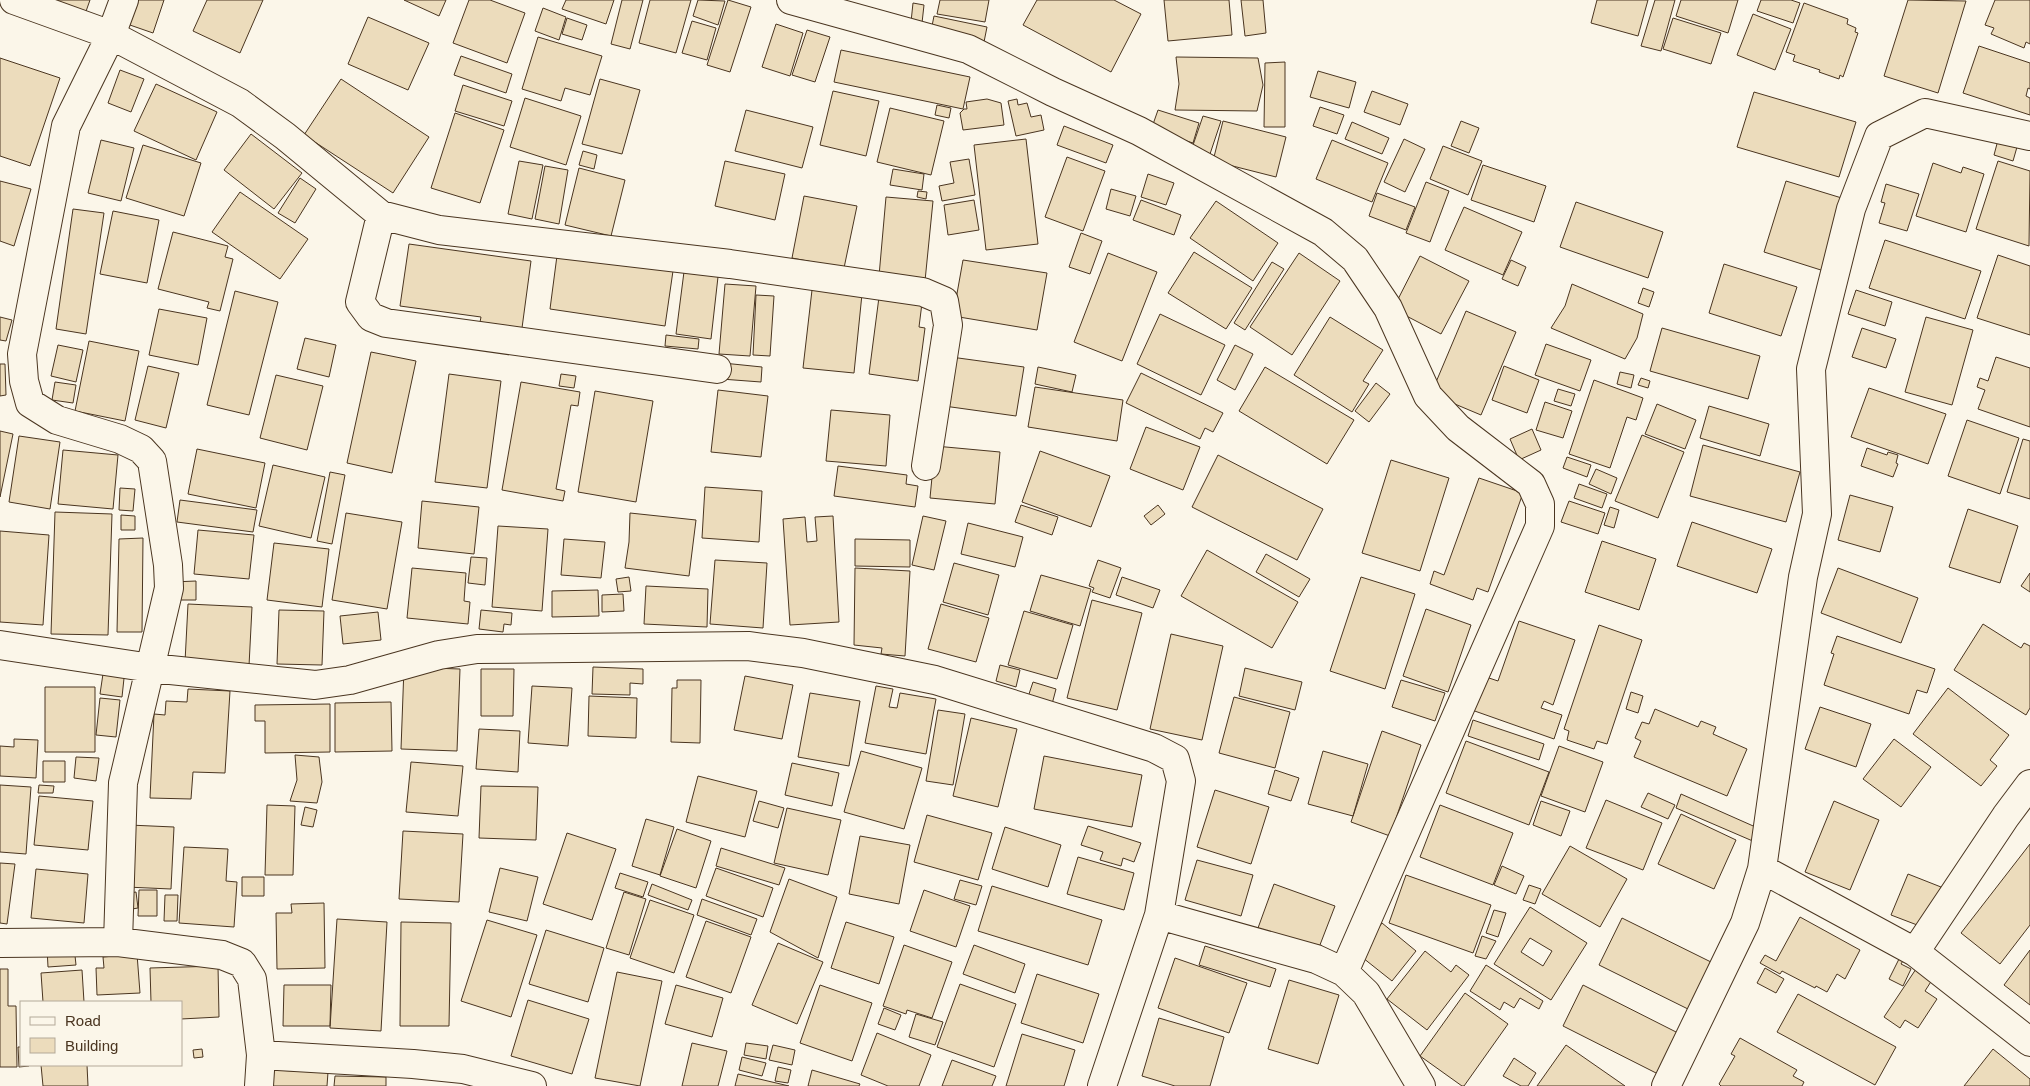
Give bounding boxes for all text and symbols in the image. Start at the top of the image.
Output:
legend [20,1001,182,1066]
text: Road [65,1012,101,1029]
text: Building [65,1037,118,1054]

